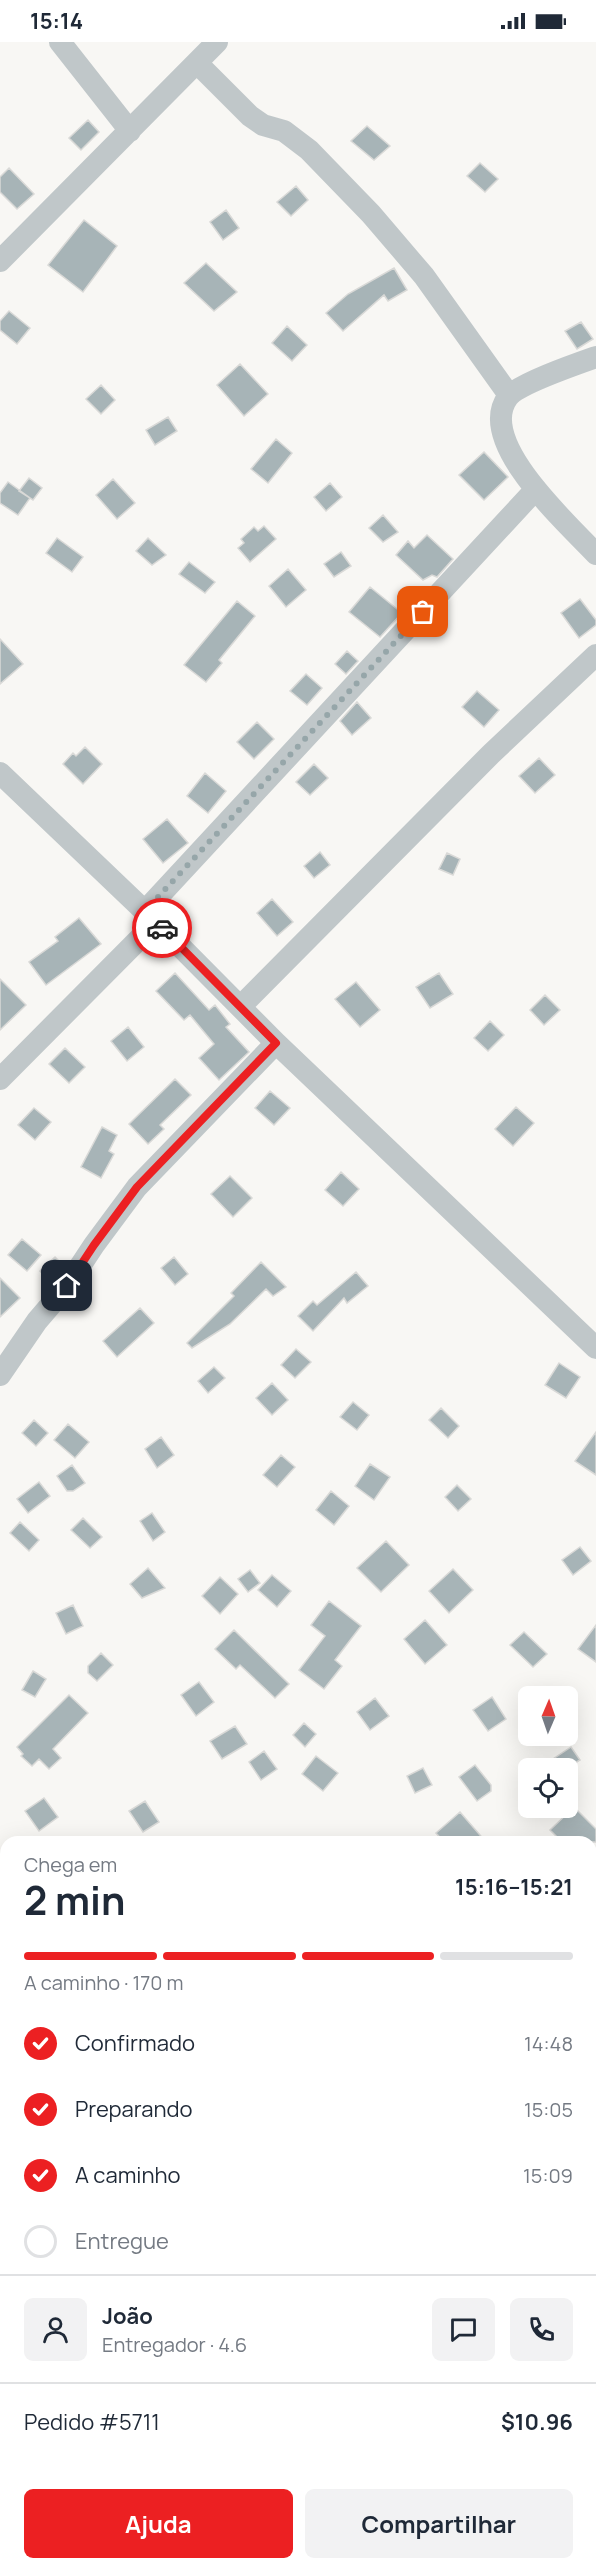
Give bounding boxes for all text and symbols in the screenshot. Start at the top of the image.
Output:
text: 15:14 [30,6,83,36]
pin [397,586,448,637]
icon: bag [406,595,439,628]
courier [132,898,192,958]
icon: car [146,912,179,945]
pin [41,1260,92,1311]
icon: home [50,1269,83,1302]
north arrow [518,1686,578,1746]
map controls [518,1686,578,1818]
button: locate [518,1758,578,1818]
text: Chega em [24,1851,117,1878]
text: 15:16–15:21 [455,1872,573,1902]
text: 2 min [24,1873,125,1927]
text: A caminho · 170 m [24,1969,184,1996]
icon: check [24,2027,57,2060]
text: Confirmado [75,2028,195,2058]
text: 14:48 [524,2030,573,2057]
icon: check [24,2093,57,2126]
text: Preparando [75,2094,193,2124]
text: 15:05 [524,2096,573,2123]
icon: check [24,2159,57,2192]
text: A caminho [75,2160,181,2190]
text: 15:09 [523,2162,573,2189]
text: Entregue [75,2226,169,2256]
button: person [24,2298,87,2361]
button: chat [432,2298,495,2361]
button: phone [510,2298,573,2361]
text: João [102,2301,153,2331]
text: Entregador · 4.6 [102,2331,247,2358]
text: Pedido #5711 [24,2407,160,2437]
text: $10.96 [501,2407,573,2437]
button: Ajuda [24,2489,293,2558]
button: Compartilhar [305,2489,573,2558]

